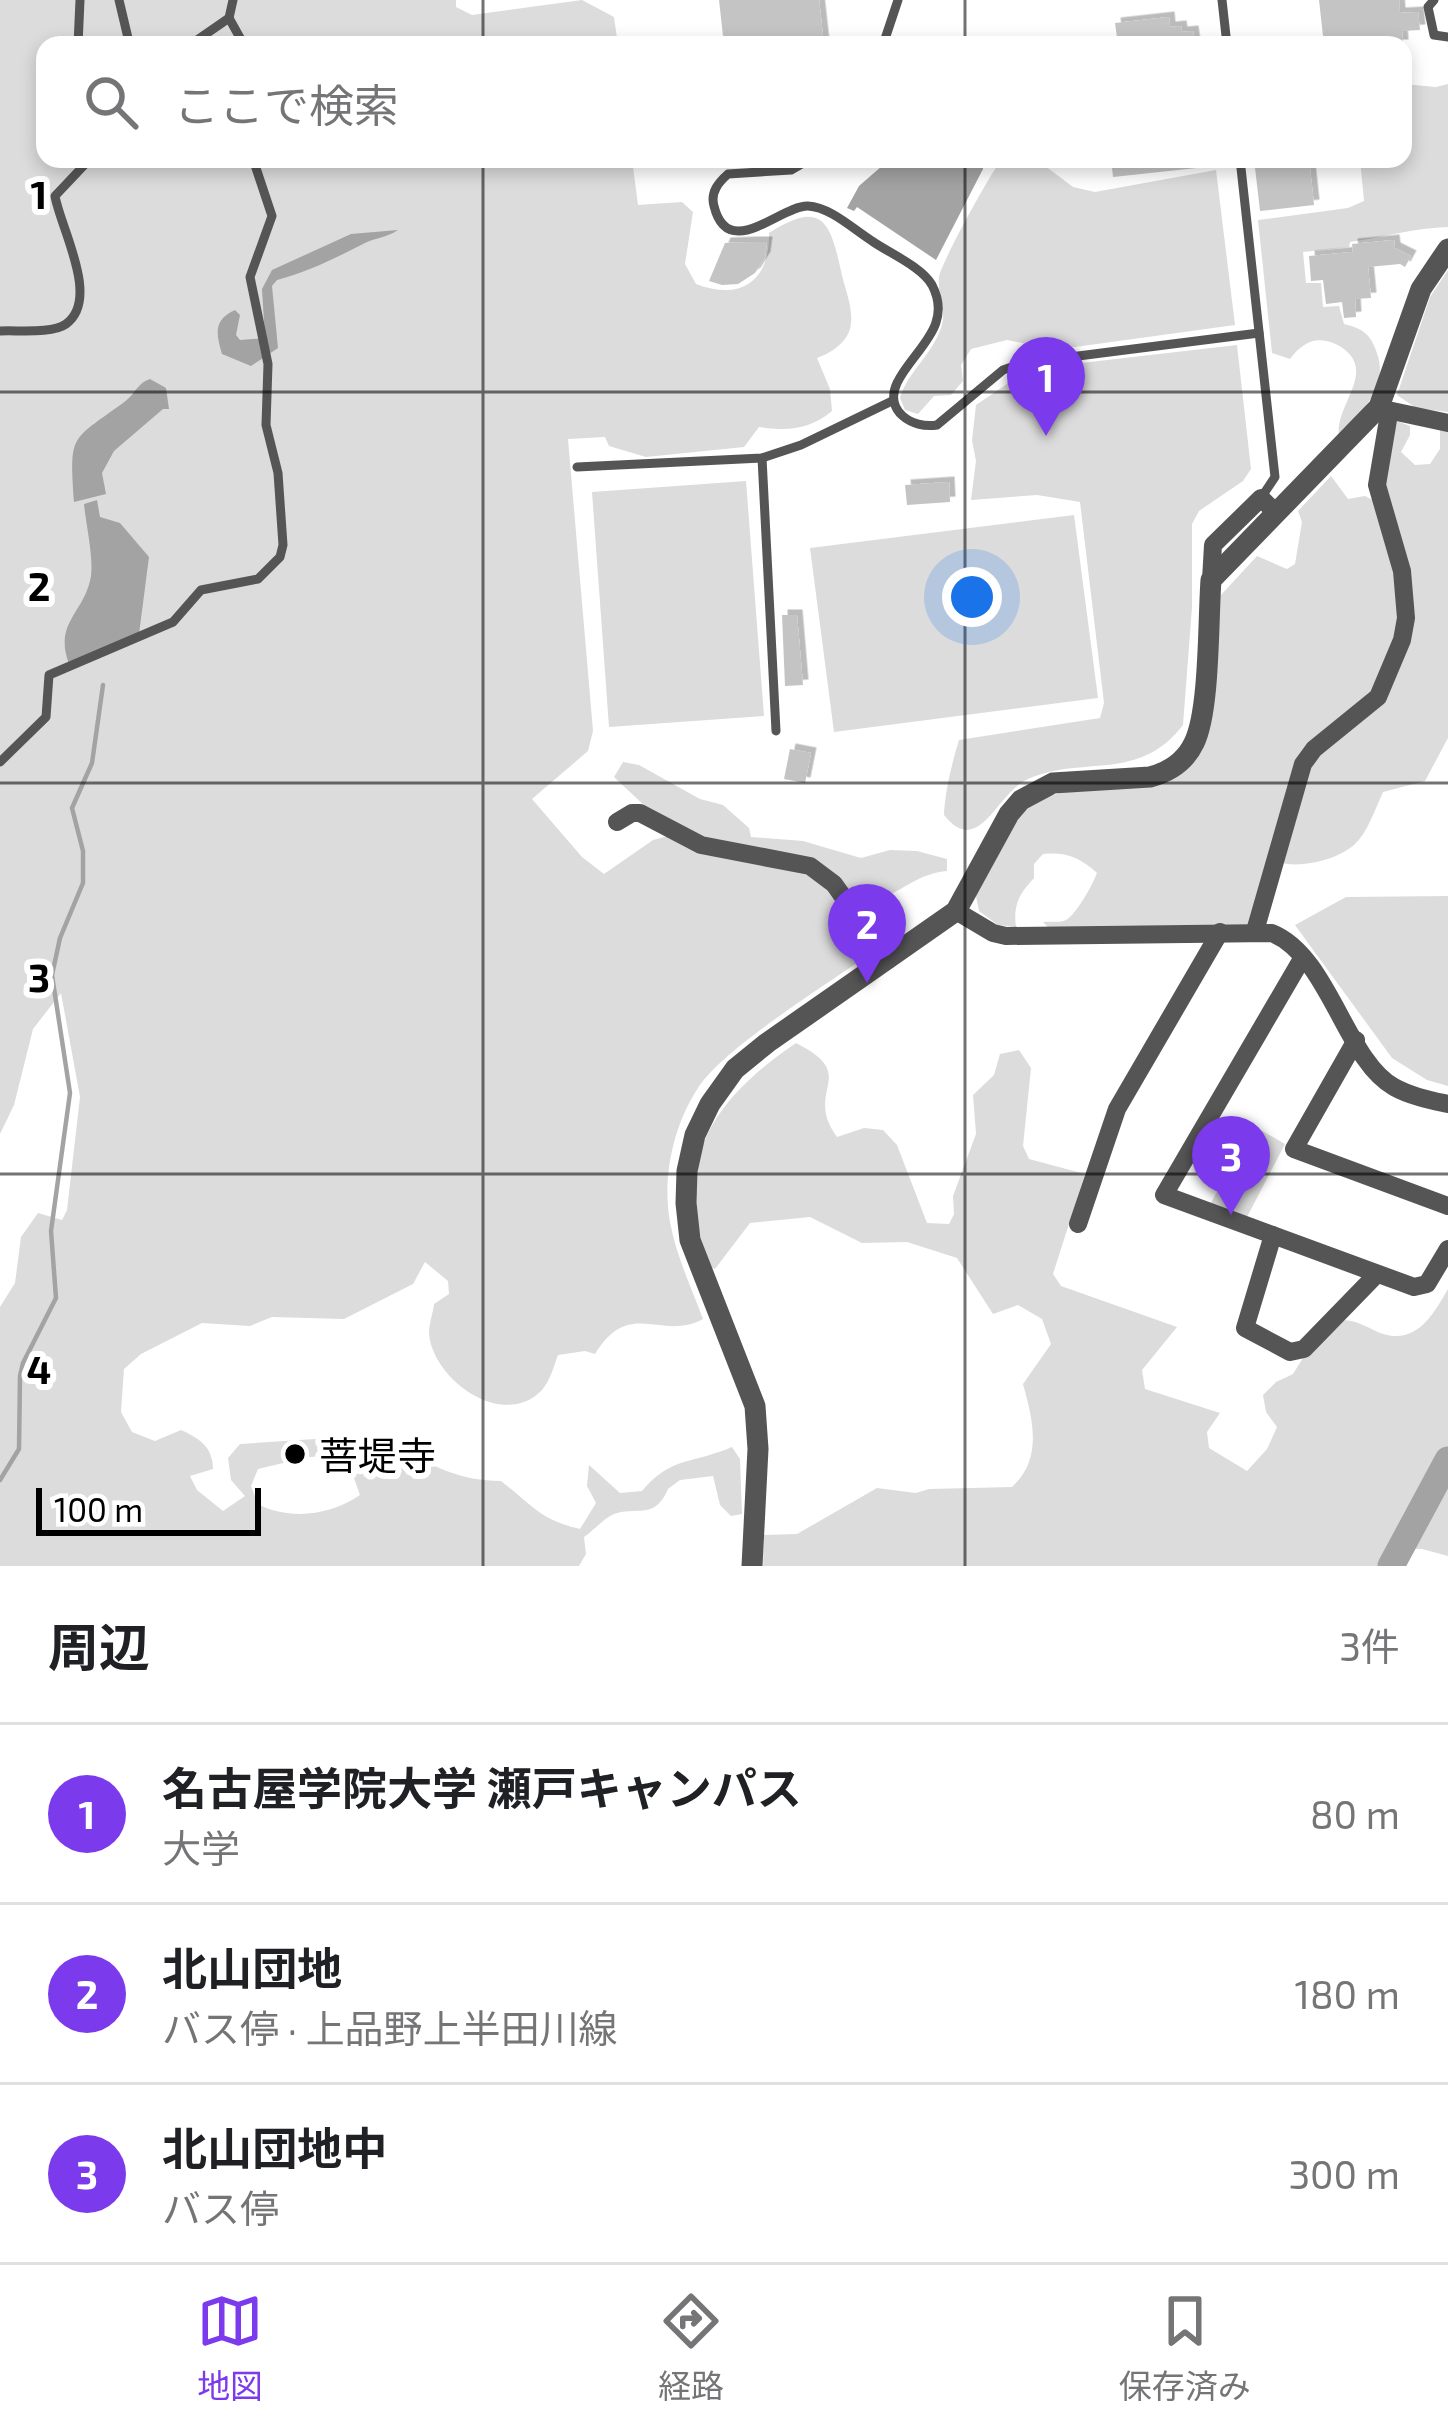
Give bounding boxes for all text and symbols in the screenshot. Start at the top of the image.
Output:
search box [36,36,1412,168]
icon: search [78,69,144,135]
text: ここで検索 [174,77,399,131]
text: 1 [31,170,47,217]
pin: 1 [1007,337,1085,436]
text: 2 [28,562,50,609]
your location [942,567,1002,627]
pin: 2 [828,884,906,983]
text: 3 [28,953,50,1000]
pin: 3 [1192,1116,1270,1215]
text: 4 [27,1345,51,1392]
place label: 菩堤寺 [319,1431,436,1478]
marker: 菩堤寺 [282,1441,308,1467]
scale bar [36,1482,261,1535]
text: 100 m [54,1489,143,1529]
text: 周辺 [48,1615,150,1676]
text: 3件 [1339,1622,1400,1669]
text: 名古屋学院大学 瀬戸キャンパス [162,1760,802,1814]
text: 1 [79,1790,95,1837]
text: 80 m [1310,1790,1400,1837]
text: 大学 [162,1824,240,1871]
text: 北山団地 [162,1940,342,1994]
text: 2 [76,1970,98,2017]
text: 180 m [1294,1970,1400,2017]
text: バス停 · 上品野上半田川線 [162,2004,618,2051]
text: 北山団地中 [162,2120,387,2174]
text: 3 [76,2150,98,2197]
text: 300 m [1288,2150,1400,2197]
text: バス停 [162,2184,279,2231]
tab: 地図 [197,2288,263,2408]
tab: 経路 [658,2288,724,2408]
tab: 保存済み [1119,2288,1251,2408]

